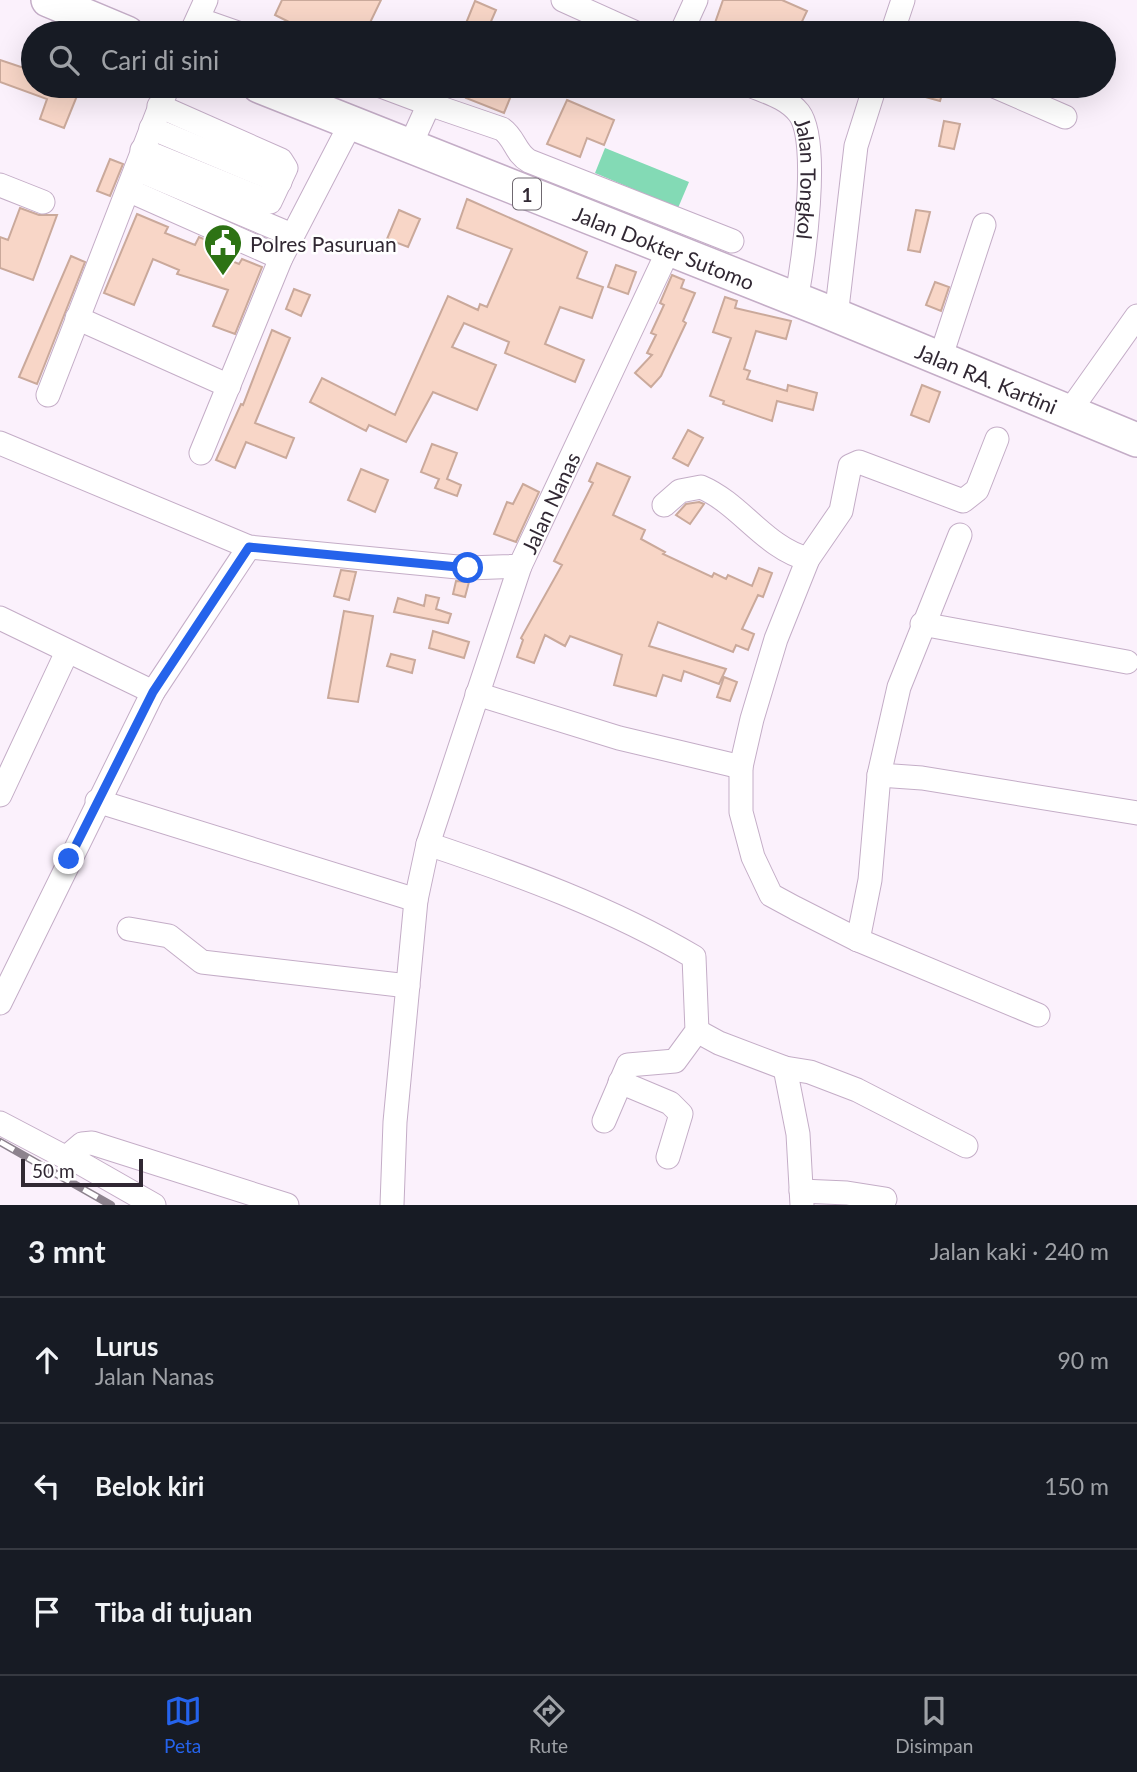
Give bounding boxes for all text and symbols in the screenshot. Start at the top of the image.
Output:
search box [21,21,1116,98]
icon: search [45,41,83,79]
text: Cari di sini [101,44,219,76]
street label: Jalan Tongkol [790,114,822,241]
road number: 1 [513,178,541,210]
street label: Jalan Dokter Sutomo [570,200,758,294]
public building icon: Polres Pasuruan [202,222,244,277]
place label: Polres Pasuruan [250,231,397,256]
street label: Jalan RA. Kartini [912,337,1061,418]
street label: Jalan Nanas [515,448,584,557]
route start [452,552,483,583]
route end [53,843,84,874]
scale bar [21,1156,144,1188]
text: 50 m [32,1159,75,1182]
text: 3 mnt [28,1233,106,1269]
text: Jalan kaki · 240 m [930,1237,1109,1265]
text: Lurus [95,1330,158,1362]
icon: ahead [28,1341,66,1379]
text: 90 m [1058,1346,1109,1374]
text: Jalan Nanas [95,1362,214,1390]
icon: left [28,1467,66,1505]
text: Belok kiri [95,1470,204,1502]
text: 150 m [1044,1472,1109,1500]
icon: arrive [28,1593,66,1631]
text: Tiba di tujuan [95,1596,253,1628]
tab: Peta [164,1692,202,1757]
tab: Rute [529,1692,568,1757]
tab: Disimpan [895,1692,973,1757]

